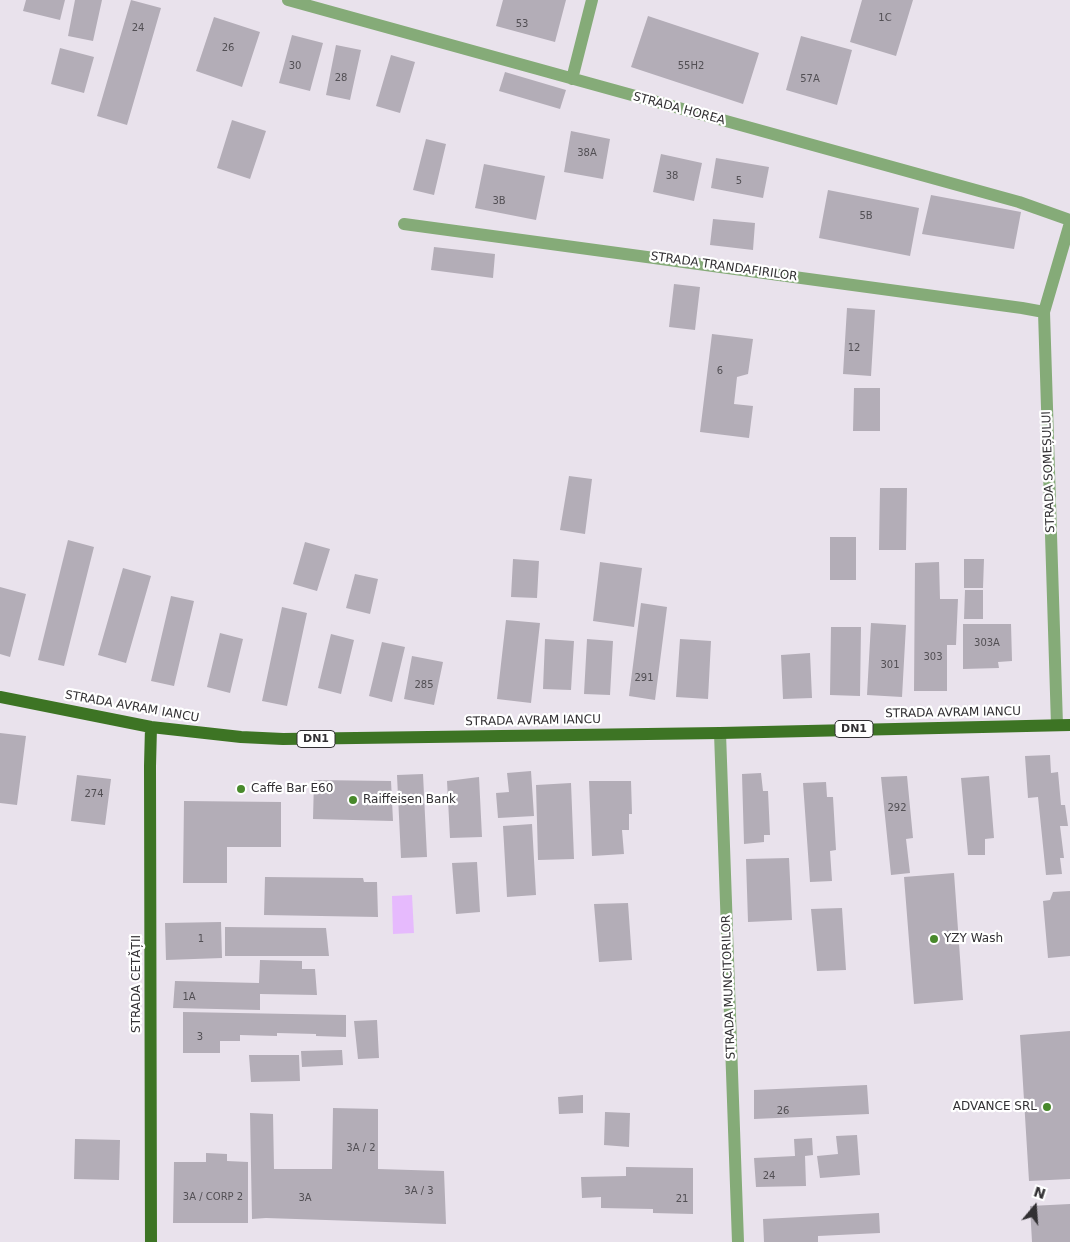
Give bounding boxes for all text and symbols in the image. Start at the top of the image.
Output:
house number: 1C [878,12,892,24]
house number: 53 [516,18,528,30]
house number: 24 [132,22,144,34]
house number: 26 [222,42,234,54]
house number: 30 [289,60,301,72]
house number: 55H2 [678,60,704,72]
house number: 28 [335,72,347,84]
house number: 57A [800,73,820,85]
street label: STRADA HOREA [631,90,727,128]
house number: 38A [577,147,597,159]
house number: 38 [666,170,678,182]
house number: 5 [736,175,742,187]
house number: 3B [492,195,506,207]
house number: 5B [859,210,873,222]
street label: STRADA TRANDAFIRILOR [650,250,798,284]
house number: 12 [848,342,860,354]
house number: 6 [717,365,723,377]
street label: STRADA SOMEȘULUI [1040,411,1058,533]
house number: 303A [974,637,1000,649]
house number: 303 [923,651,943,663]
house number: 301 [880,659,900,671]
house number: 291 [634,672,654,684]
house number: 285 [414,679,434,691]
street label: STRADA AVRAM IANCU [64,688,200,726]
street label: STRADA AVRAM IANCU [885,705,1021,721]
street label: STRADA AVRAM IANCU [465,713,601,729]
road number: DN1 [835,721,873,738]
road number: DN1 [297,731,335,748]
place label: Caffe Bar E60 [251,782,333,796]
marker: Caffe Bar E60 [235,783,247,795]
house number: 274 [84,788,104,800]
place label: Raiffeisen Bank [363,793,456,807]
marker: Raiffeisen Bank [347,794,359,806]
house number: 292 [887,802,907,814]
street label: STRADA MUNCITORILOR [719,914,739,1060]
place label: YZY Wash [944,932,1003,946]
house number: 1 [198,933,204,945]
marker: YZY Wash [928,933,940,945]
street label: STRADA CETĂȚII [130,935,144,1033]
house number: 1A [182,991,196,1003]
house number: 3 [197,1031,203,1043]
place label: ADVANCE SRL [953,1100,1037,1114]
marker: ADVANCE SRL [1041,1101,1053,1113]
house number: 26 [777,1105,789,1117]
house number: 3A / 2 [346,1142,376,1154]
house number: 24 [763,1170,775,1182]
north arrow [1010,1182,1060,1232]
text: N [1032,1183,1048,1202]
house number: 3A / 3 [404,1185,434,1197]
house number: 3A / CORP 2 [183,1191,243,1203]
house number: 3A [298,1192,312,1204]
house number: 21 [676,1193,688,1205]

